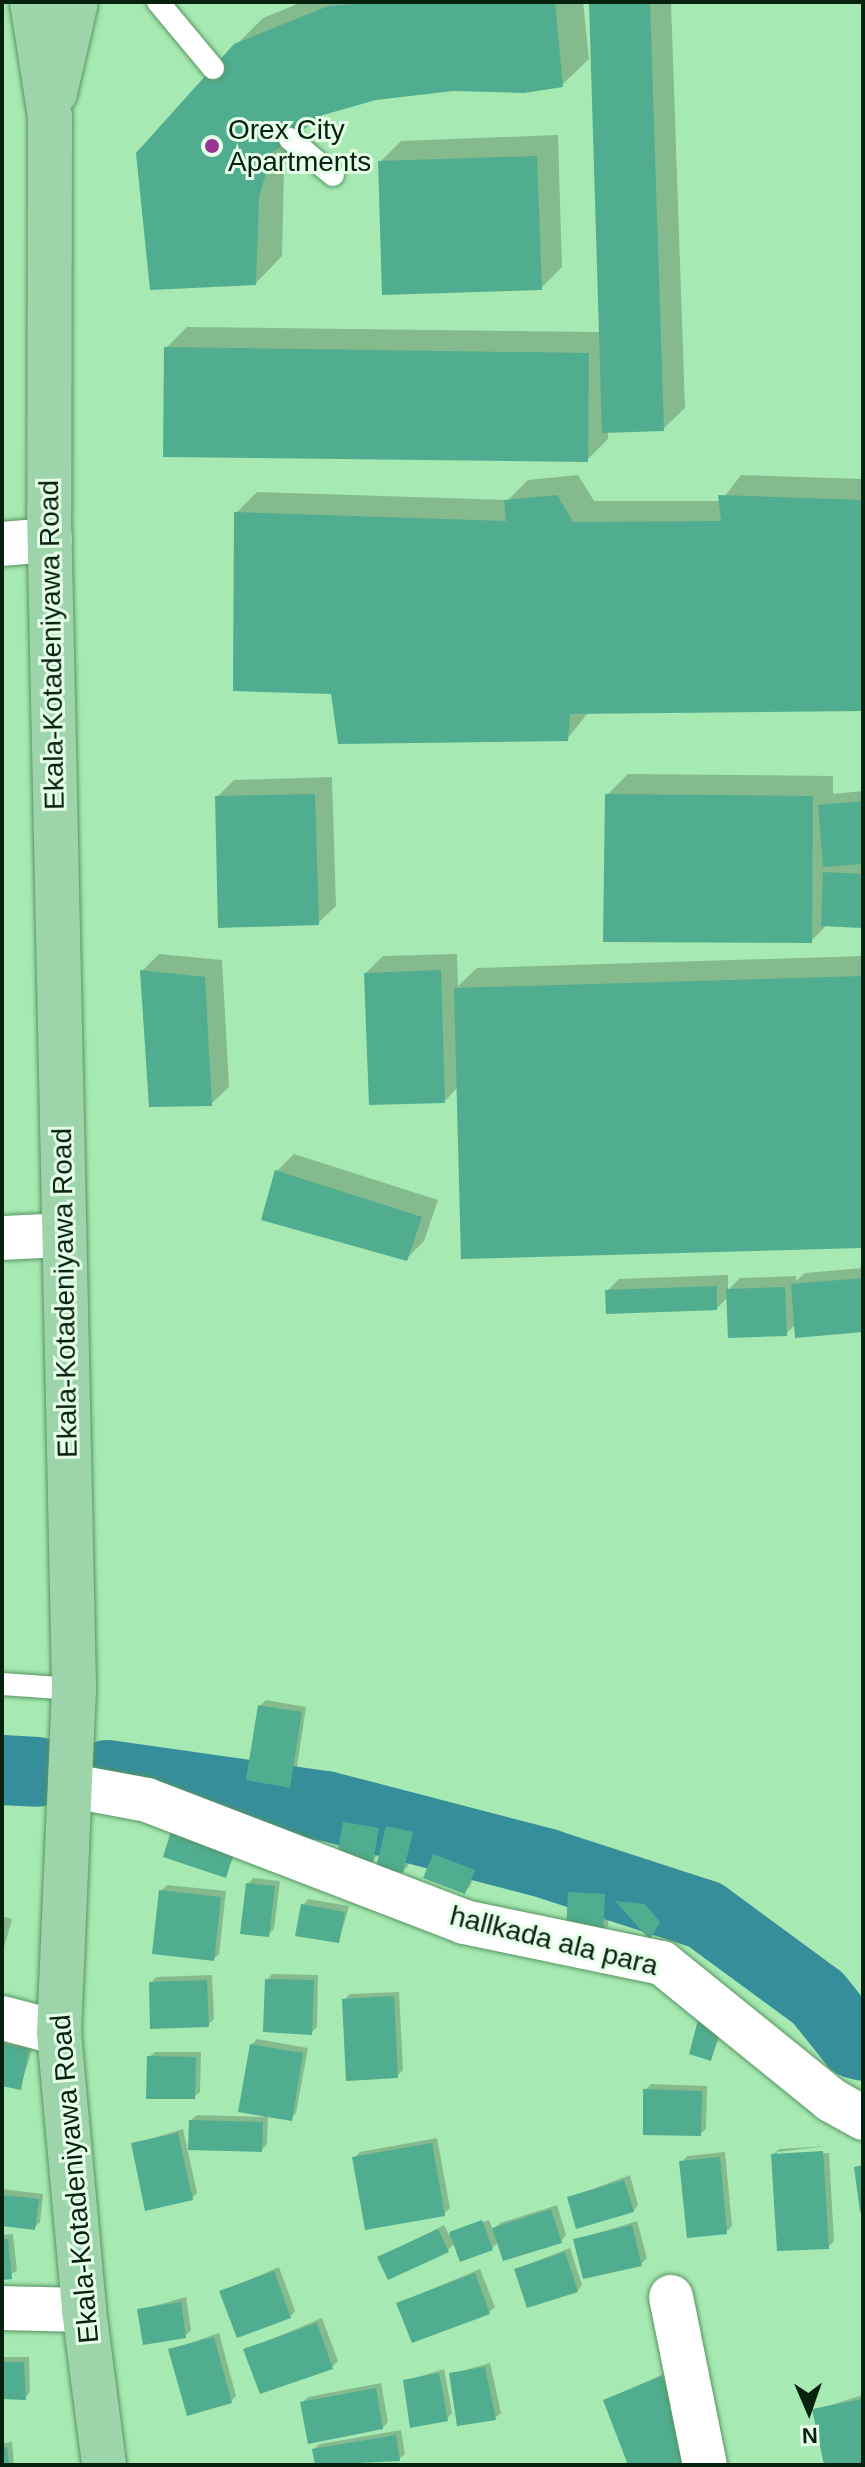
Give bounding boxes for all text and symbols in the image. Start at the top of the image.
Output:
place label: Orex City Apartments [228,113,371,179]
marker: Orex City Apartments [203,137,221,155]
street label: Ekala-Kotadeniyawa Road [32,480,72,810]
street label: Ekala-Kotadeniyawa Road [45,1128,85,1458]
street label: hallkada ala para [446,1899,662,1983]
street label: Ekala-Kotadeniyawa Road [44,2013,106,2345]
north arrow [769,2371,849,2451]
text: N [801,2423,818,2448]

